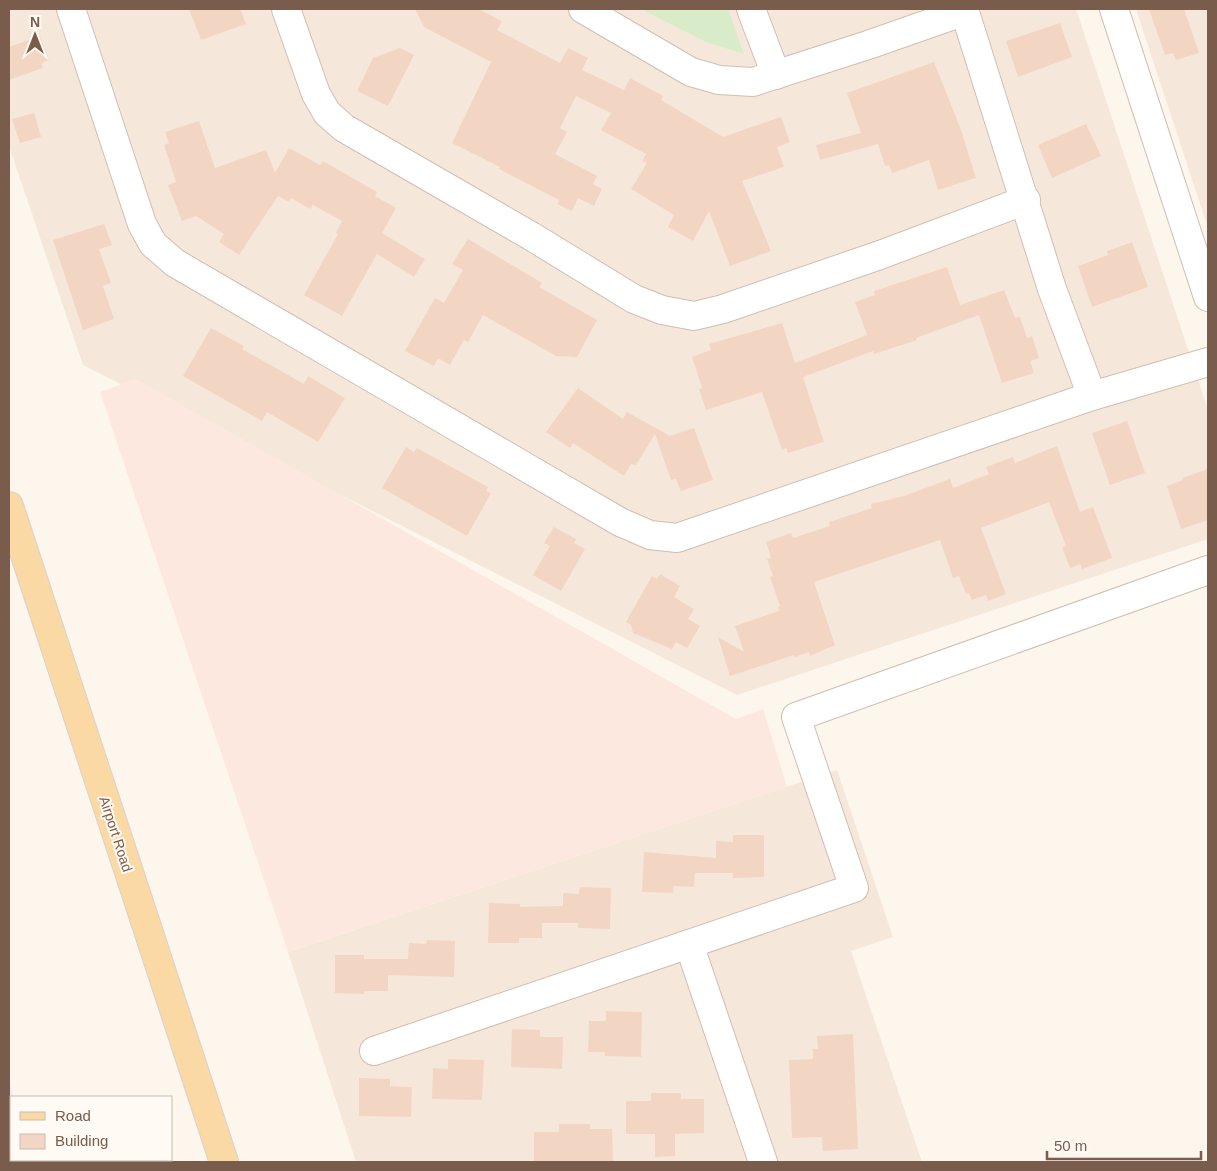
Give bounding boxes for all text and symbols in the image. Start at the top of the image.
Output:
north arrow [10,10,60,60]
text: N [30,14,40,30]
street label: Airport Road [96,794,136,874]
legend [10,1096,172,1161]
text: Road [55,1107,91,1124]
scale bar [1047,1128,1201,1160]
text: Building [55,1132,108,1149]
text: 50 m [1054,1137,1087,1154]

